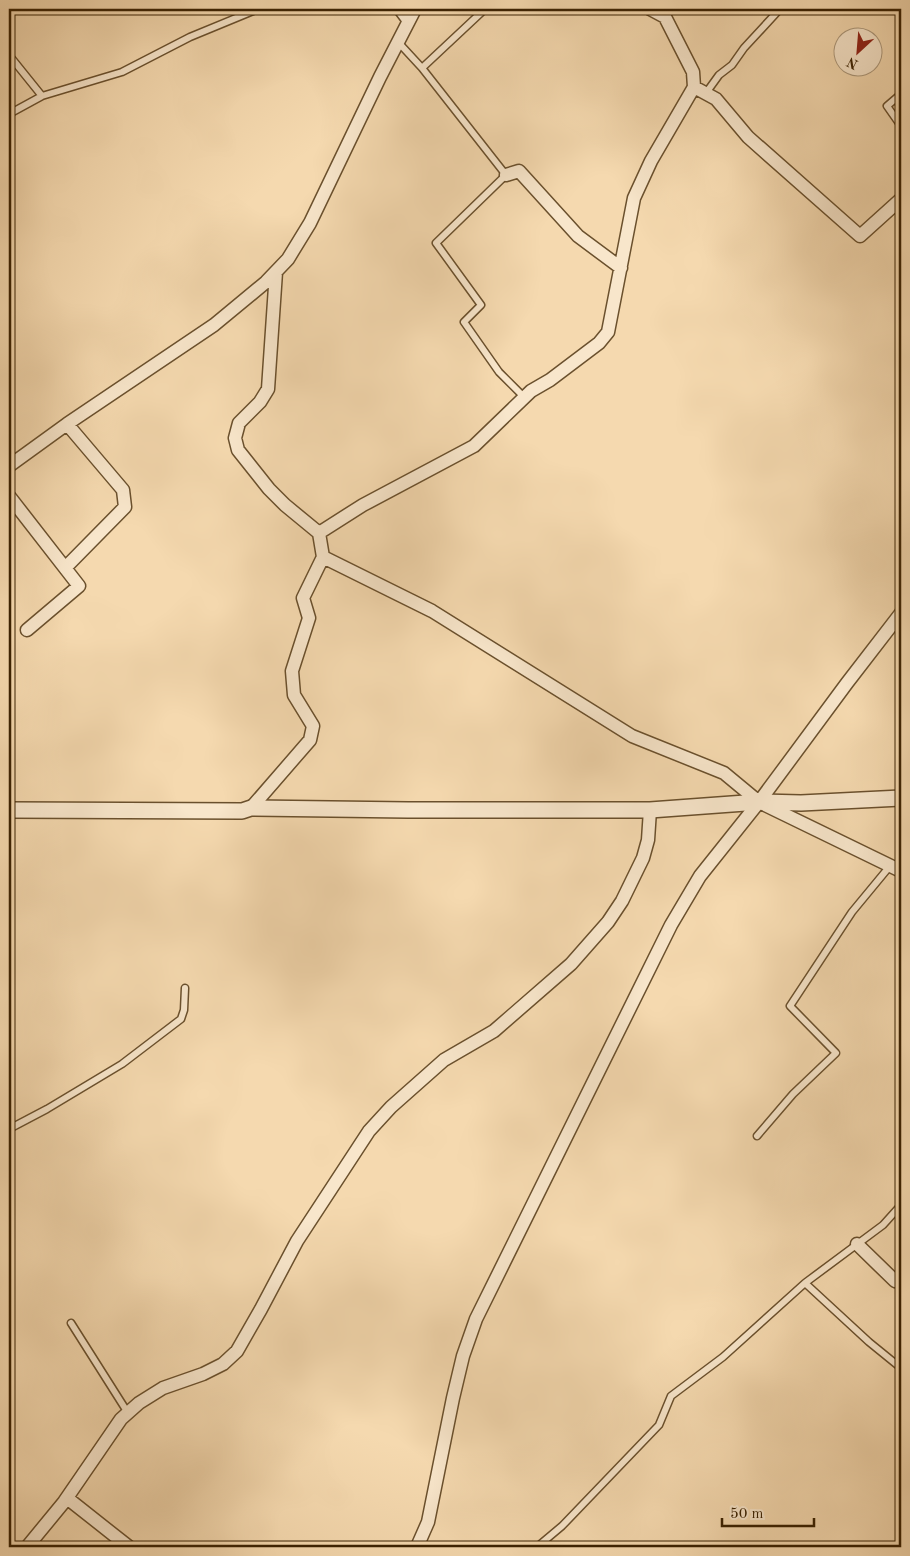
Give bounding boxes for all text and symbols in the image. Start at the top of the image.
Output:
north arrow [832,28,882,78]
text: N [845,54,861,71]
scale bar [722,1496,815,1528]
text: 50 m [730,1507,764,1522]

